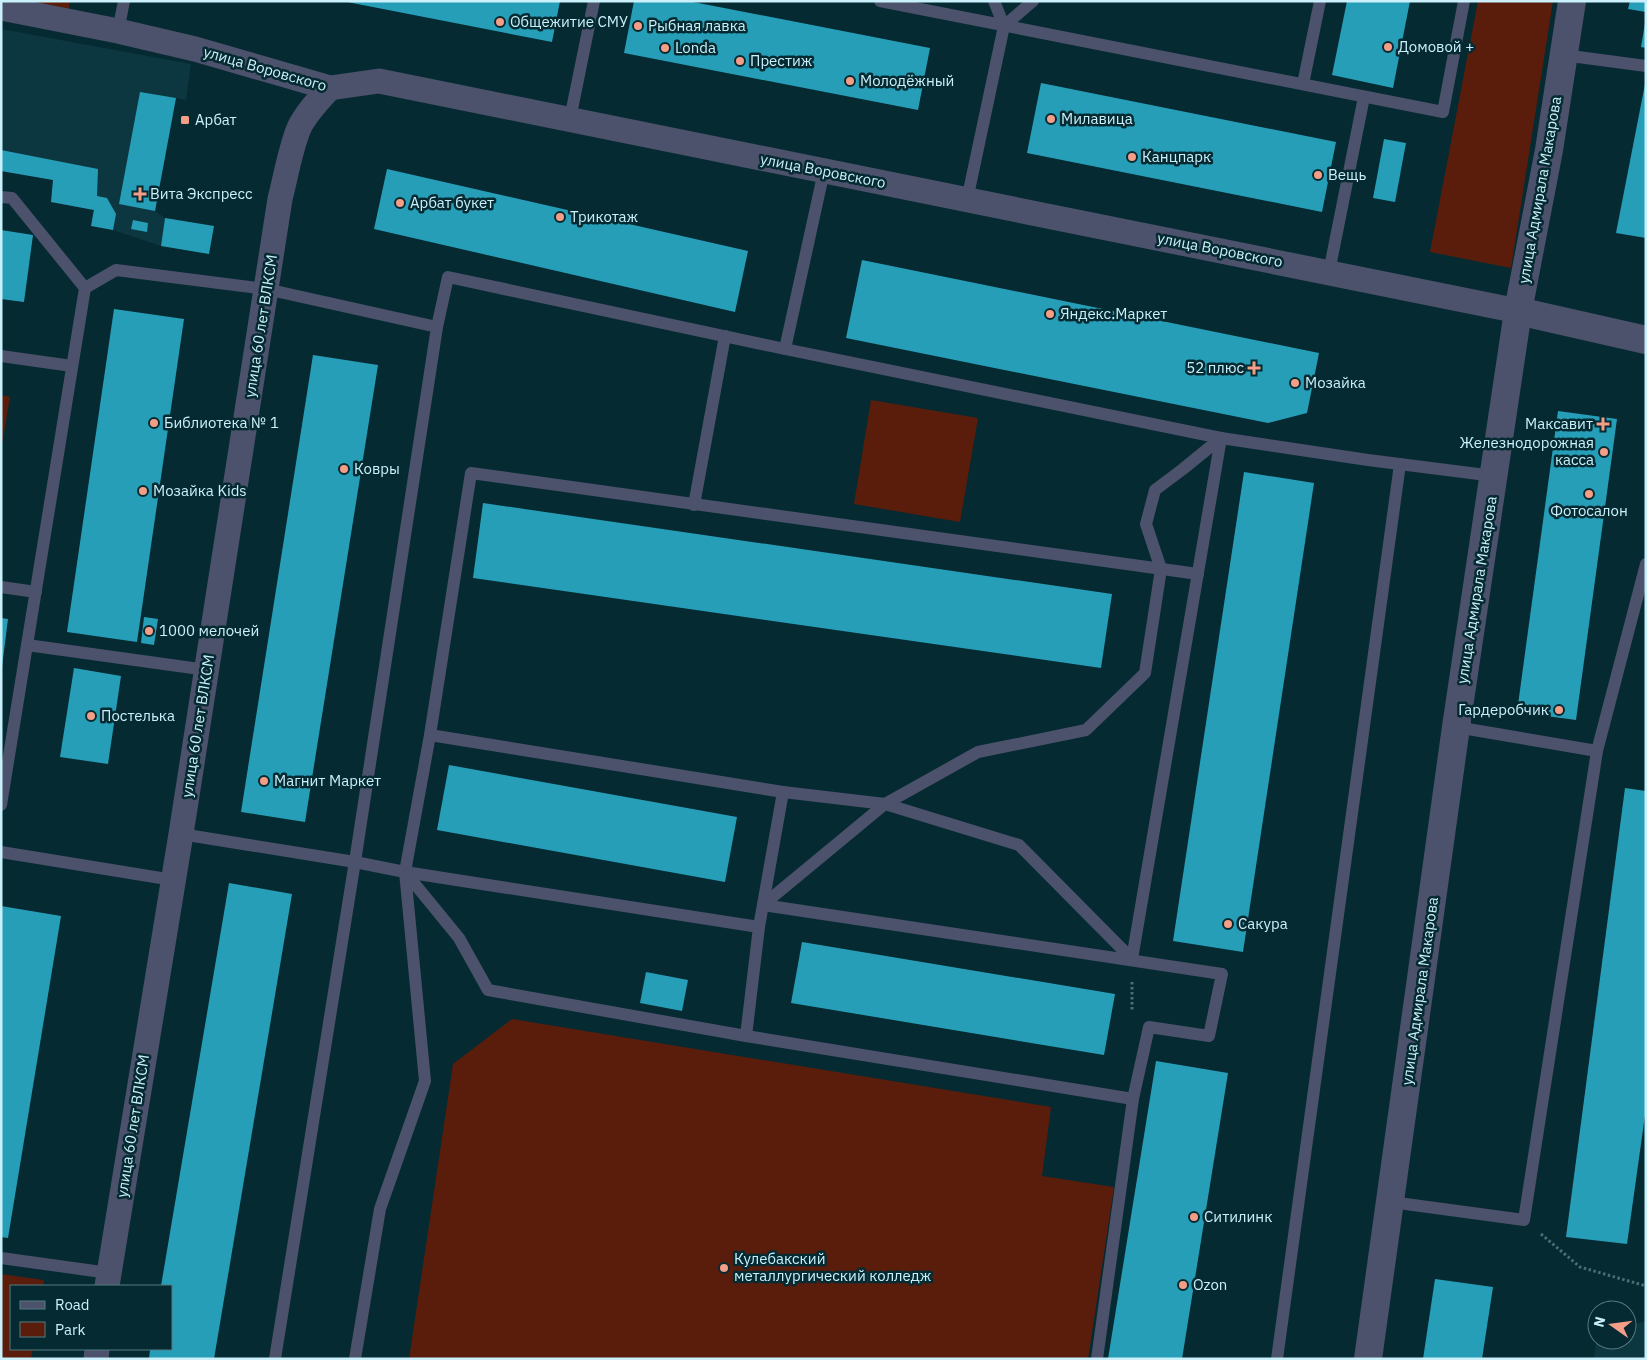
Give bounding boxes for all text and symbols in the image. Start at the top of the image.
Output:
place label: Общежитие СМУ [510,12,628,31]
marker: Общежитие СМУ [494,16,506,28]
place label: Рыбная лавка [648,16,746,35]
marker: Рыбная лавка [632,20,644,32]
place label: Домовой + [1398,37,1474,56]
place label: Londa [675,38,716,57]
marker: Домовой + [1382,41,1394,53]
street label: улица Воровского [201,42,329,95]
marker: Londa [659,42,671,54]
place label: Престиж [750,51,812,70]
marker: Престиж [734,55,746,67]
place label: Молодёжный [860,71,954,90]
marker: Молодёжный [844,75,856,87]
street label: улица Адмирала Макарова [1514,95,1565,285]
place label: Милавица [1061,109,1133,128]
place label: Арбат [195,110,237,129]
marker: Милавица [1045,113,1057,125]
marker: Арбат [179,114,191,126]
place label: Канцпарк [1142,147,1211,166]
street label: улица Воровского [759,149,887,192]
marker: Канцпарк [1126,151,1138,163]
place label: Вещь [1328,165,1366,184]
marker: Вещь [1312,169,1324,181]
place label: Вита Экспресс [150,184,253,203]
marker: Вита Экспресс [134,188,146,200]
place label: Арбат букет [410,193,494,212]
marker: Арбат букет [394,197,406,209]
place label: Трикотаж [570,207,638,226]
marker: Трикотаж [554,211,566,223]
street label: улица Воровского [1156,228,1284,271]
street label: улица 60 лет ВЛКСМ [240,253,281,399]
place label: Яндекс.Маркет [1060,304,1167,323]
marker: Яндекс.Маркет [1044,308,1056,320]
place label: 52 плюс [1186,358,1244,377]
marker: 52 плюс [1248,362,1260,374]
place label: Мозайка [1305,373,1366,392]
marker: Мозайка [1289,377,1301,389]
place label: Библиотека № 1 [164,413,279,432]
place label: Максавит [1525,414,1593,433]
marker: Библиотека № 1 [148,417,160,429]
marker: Максавит [1597,418,1609,430]
place label: Железнодорожная касса [1459,433,1594,469]
marker: Железнодорожная касса [1598,446,1610,458]
place label: Ковры [354,459,400,478]
marker: Ковры [338,463,350,475]
place label: Мозайка Kids [153,481,247,500]
marker: Мозайка Kids [137,485,149,497]
marker: Фотосалон [1583,488,1595,500]
street label: улица Адмирала Макарова [1452,495,1501,685]
place label: Фотосалон [1550,501,1628,520]
place label: 1000 мелочей [159,621,259,640]
marker: 1000 мелочей [143,625,155,637]
street label: улица 60 лет ВЛКСМ [177,653,218,799]
place label: Гардеробчик [1458,700,1549,719]
marker: Гардеробчик [1553,704,1565,716]
place label: Постелька [101,706,175,725]
marker: Постелька [85,710,97,722]
place label: Магнит Маркет [274,771,381,790]
marker: Магнит Маркет [258,775,270,787]
street label: улица Адмирала Макарова [1397,896,1442,1086]
place label: Сакура [1238,914,1288,933]
marker: Сакура [1222,918,1234,930]
street label: улица 60 лет ВЛКСМ [112,1053,153,1199]
place label: Ситилинк [1204,1207,1272,1226]
marker: Ситилинк [1188,1211,1200,1223]
place label: Кулебакский металлургический колледж [734,1249,931,1285]
marker: Кулебакский металлургический колледж [718,1262,730,1274]
place label: Ozon [1193,1275,1227,1294]
marker: Ozon [1177,1279,1189,1291]
legend [10,1285,172,1350]
text: Road [55,1295,90,1314]
north arrow [1587,1300,1637,1350]
text: N [1589,1315,1609,1329]
text: Park [55,1320,85,1339]

